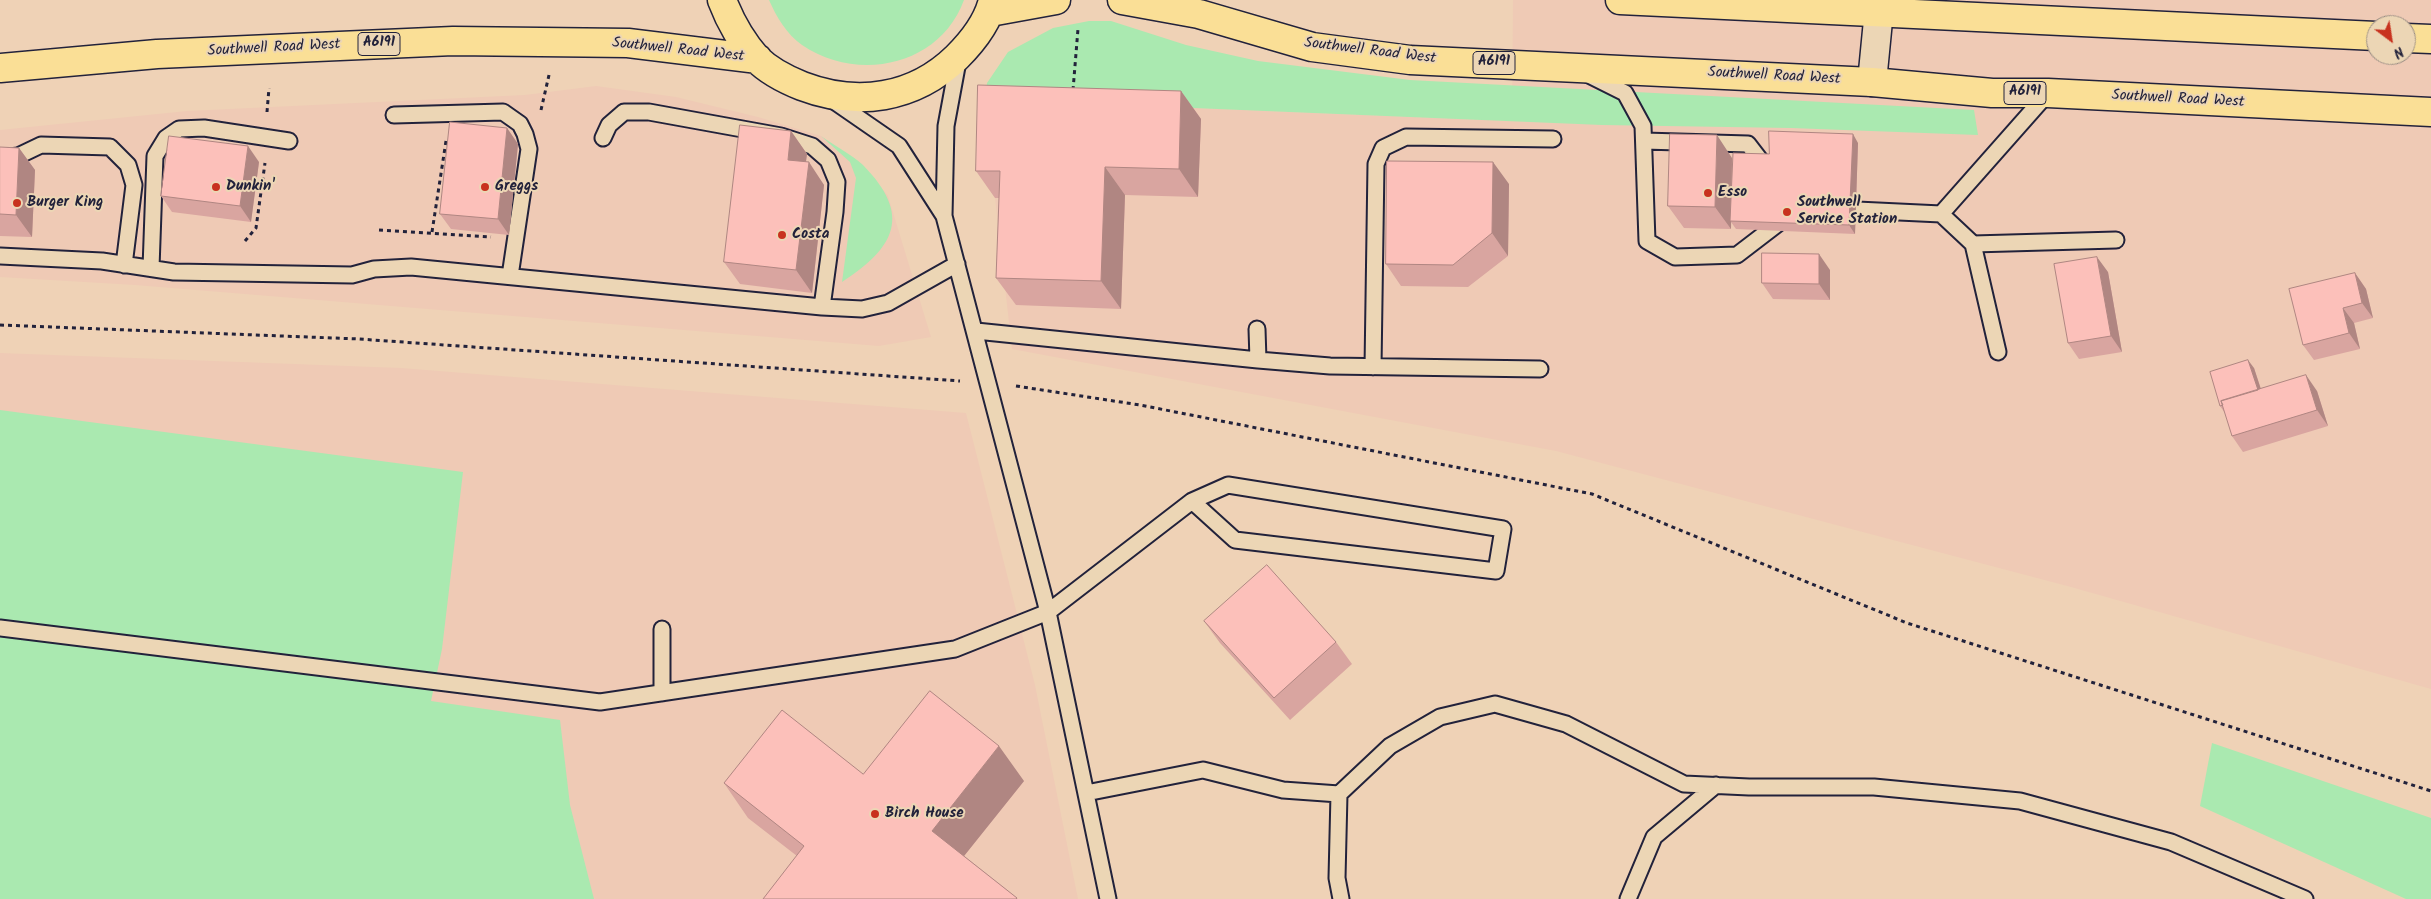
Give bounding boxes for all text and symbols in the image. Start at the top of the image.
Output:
north arrow [2366,15,2416,65]
road number: A6191 [358,33,400,56]
street label: Southwell Road West [611,35,745,67]
street label: Southwell Road West [1303,35,1437,69]
street label: Southwell Road West [207,37,341,61]
text: N [2389,40,2408,64]
road number: A6191 [1473,52,1515,74]
street label: Southwell Road West [1707,65,1841,89]
road number: A6191 [2004,82,2046,105]
street label: Southwell Road West [2111,88,2245,112]
place label: Dunkin' [226,178,274,196]
place label: Greggs [495,178,538,196]
marker: Dunkin' [210,181,222,193]
marker: Greggs [479,181,491,193]
place label: Esso [1718,184,1747,202]
marker: Esso [1702,187,1714,199]
place label: Burger King [27,194,103,212]
place label: Southwell Service Station [1797,194,1897,229]
marker: Burger King [11,197,23,209]
marker: Southwell Service Station [1781,206,1793,218]
place label: Costa [792,226,830,244]
marker: Costa [776,229,788,241]
place label: Birch House [885,805,963,823]
marker: Birch House [869,808,881,820]

